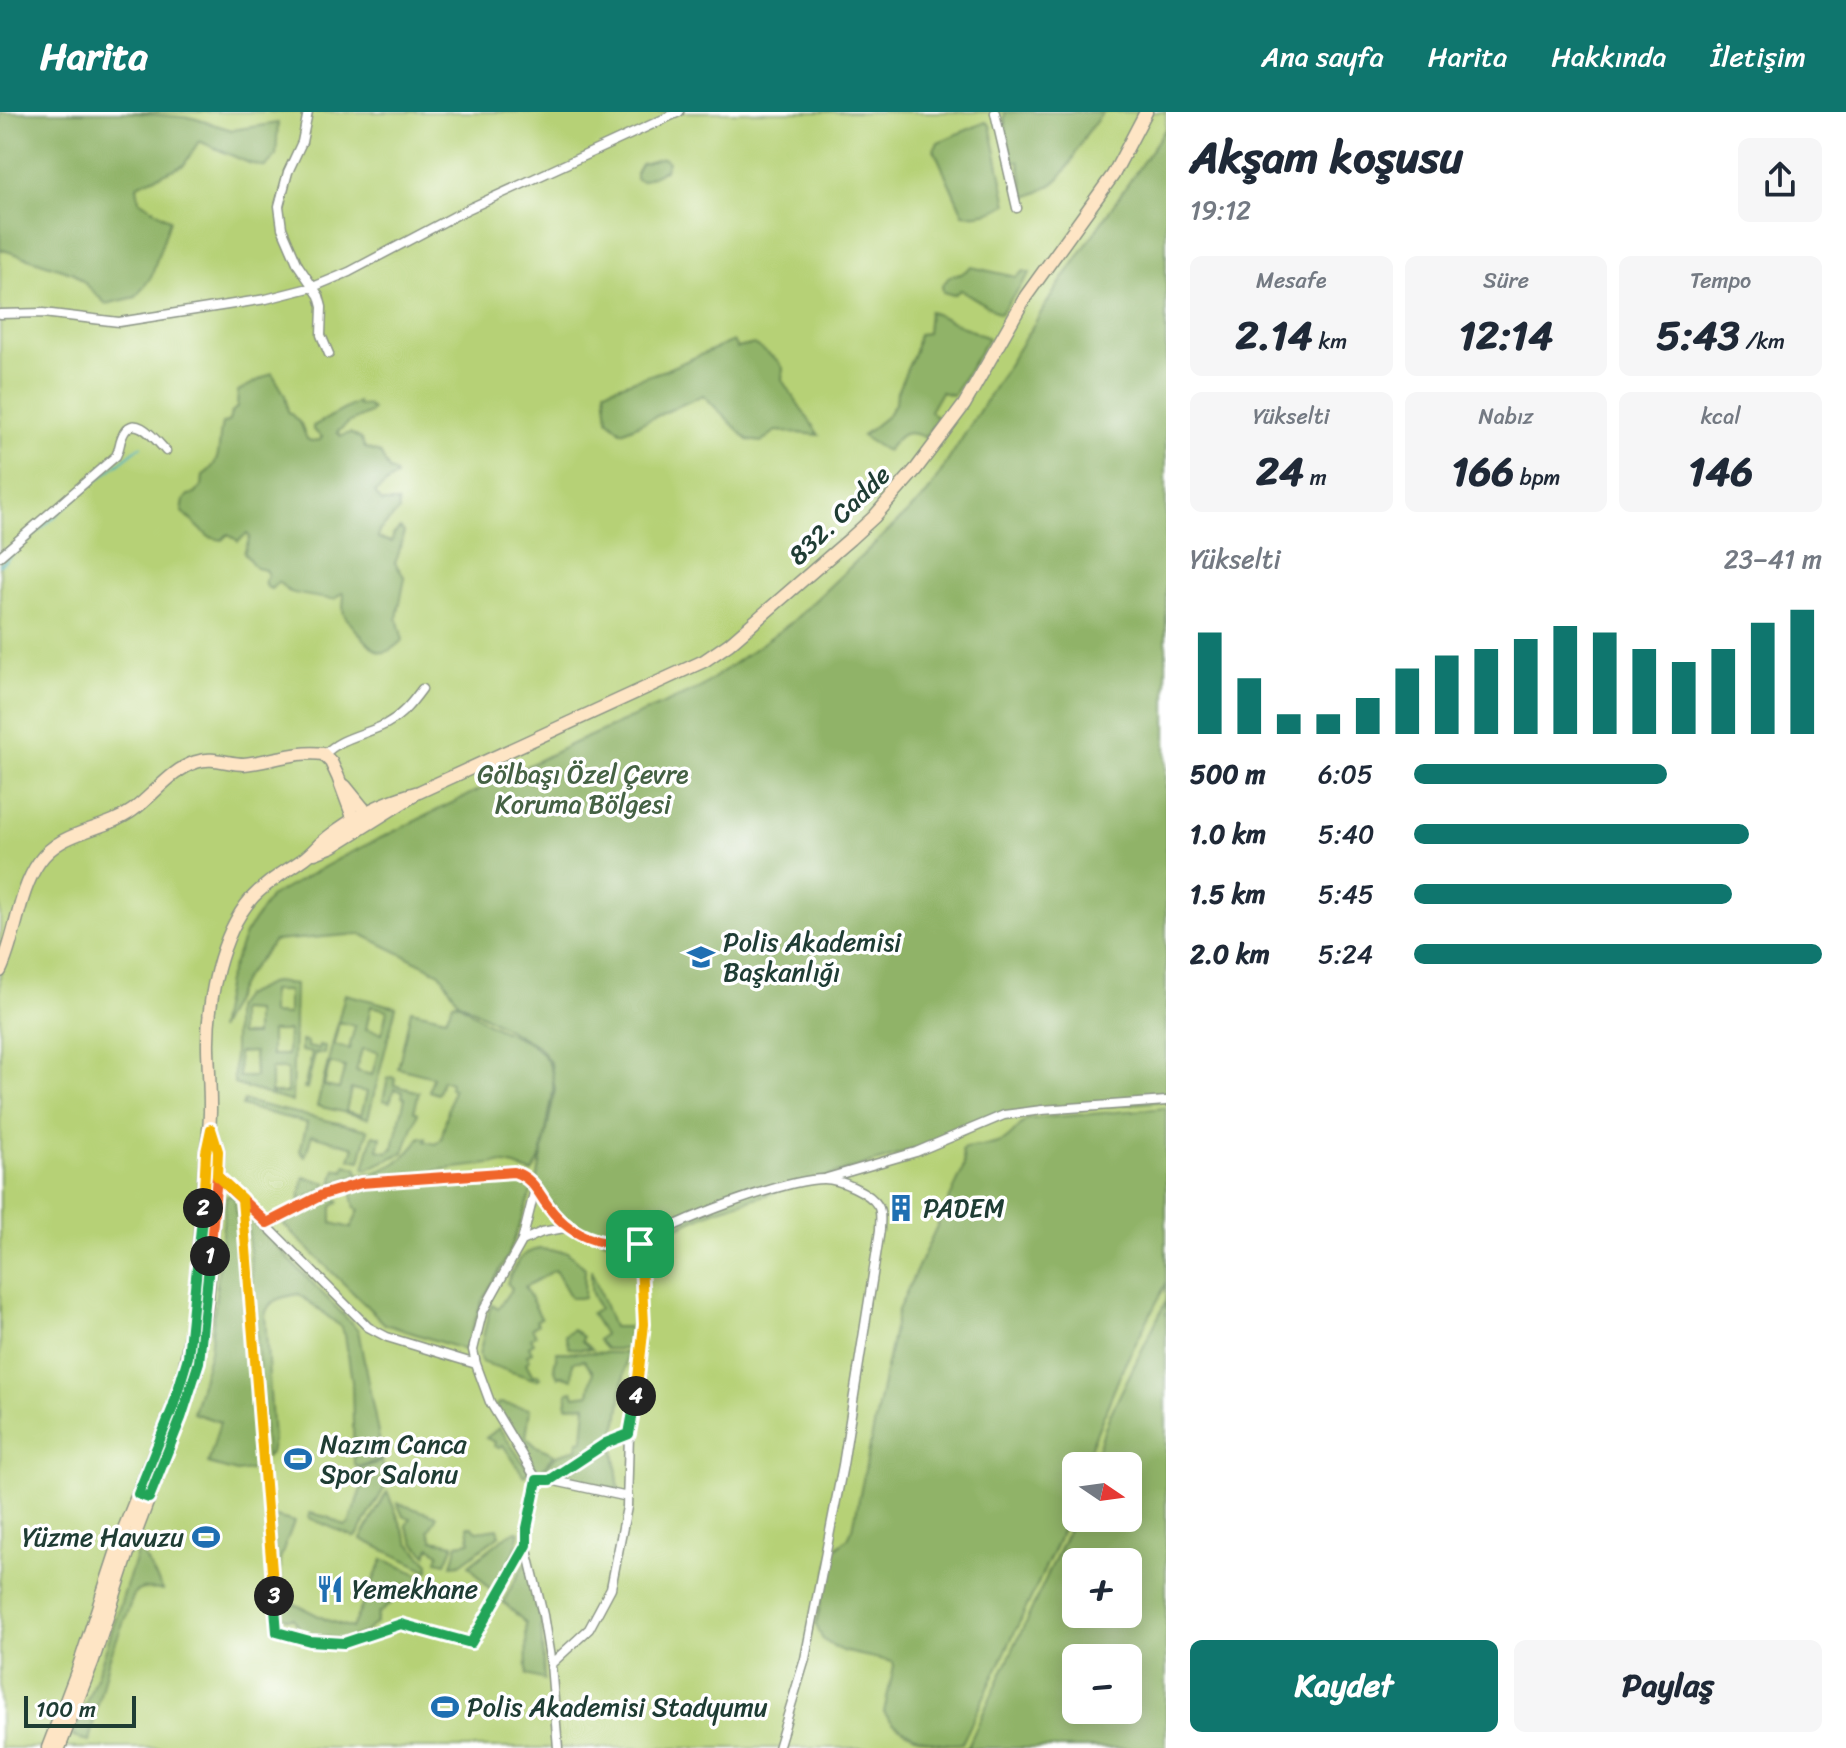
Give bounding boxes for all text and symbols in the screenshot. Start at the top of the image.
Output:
text: Harita [40,23,148,90]
text: Ana sayfa [1261,32,1384,81]
text: Harita [1428,32,1507,81]
text: Hakkında [1551,32,1666,81]
text: İletişim [1710,32,1806,81]
text: Akşam koşusu [1190,118,1463,196]
button: share [1738,138,1822,222]
text: 19:12 [1190,187,1251,233]
text: Mesafe [1256,261,1327,300]
text: Süre [1483,261,1529,300]
text: Tempo [1690,261,1751,300]
text: 2.14 [1236,300,1313,371]
text: 12:14 [1459,300,1553,371]
text: 5:43 [1656,300,1740,371]
text: km [1313,322,1347,361]
text: /km [1740,322,1785,361]
text: Yükselti [1253,397,1330,436]
text: Nabız [1479,397,1533,436]
text: kcal [1701,397,1741,436]
text: 24 [1256,436,1304,507]
text: 166 [1452,436,1514,507]
text: 146 [1688,436,1753,507]
street label: 832. Cadde [776,453,902,577]
text: m [1304,458,1327,497]
text: bpm [1514,458,1560,497]
text: Yükselti [1190,536,1281,582]
text: 23–41 m [1724,536,1822,582]
park label: Gölbaşı Özel Çevre Koruma Bölgesi [477,751,689,827]
text: 500 m [1190,751,1265,797]
text: 6:05 [1318,751,1373,797]
text: 1.0 km [1190,811,1266,857]
text: 5:40 [1318,811,1374,857]
text: 1.5 km [1190,871,1265,917]
text: 5:45 [1318,871,1374,917]
place label: Polis Akademisi Başkanlığı [723,919,902,995]
text: 2.0 km [1190,931,1270,977]
text: 5:24 [1318,931,1373,977]
school or university icon: Polis Akademisi Başkanlığı [686,942,716,972]
place label: PADEM [923,1185,1004,1231]
pin: 2 [183,1188,223,1228]
text: 2 [197,1188,209,1227]
building icon: PADEM [886,1193,916,1223]
pin [606,1210,674,1278]
icon: arrive [618,1222,662,1266]
pin: 1 [190,1236,230,1276]
text: 1 [205,1236,215,1275]
pin: 4 [616,1376,656,1416]
text: 4 [629,1376,643,1415]
place label: Nazım Canca Spor Salonu [320,1421,468,1497]
sports icon: Nazım Canca Spor Salonu [283,1444,313,1474]
north arrow [1062,1452,1142,1532]
map controls [1062,1452,1142,1724]
place label: Yüzme Havuzu [22,1514,184,1560]
sports icon: Yüzme Havuzu [191,1522,221,1552]
button: + [1062,1548,1142,1628]
place label: Yemekhane [352,1566,478,1612]
restaurant icon: Yemekhane [315,1574,345,1604]
pin: 3 [254,1576,294,1616]
text: 3 [268,1576,280,1615]
button: Kaydet [1190,1640,1498,1732]
button: Paylaş [1514,1640,1822,1732]
button: − [1062,1644,1142,1724]
place label: Polis Akademisi Stadyumu [467,1684,768,1730]
text: 100 m [36,1690,96,1729]
scale bar [24,1692,136,1728]
sports icon: Polis Akademisi Stadyumu [430,1692,460,1722]

